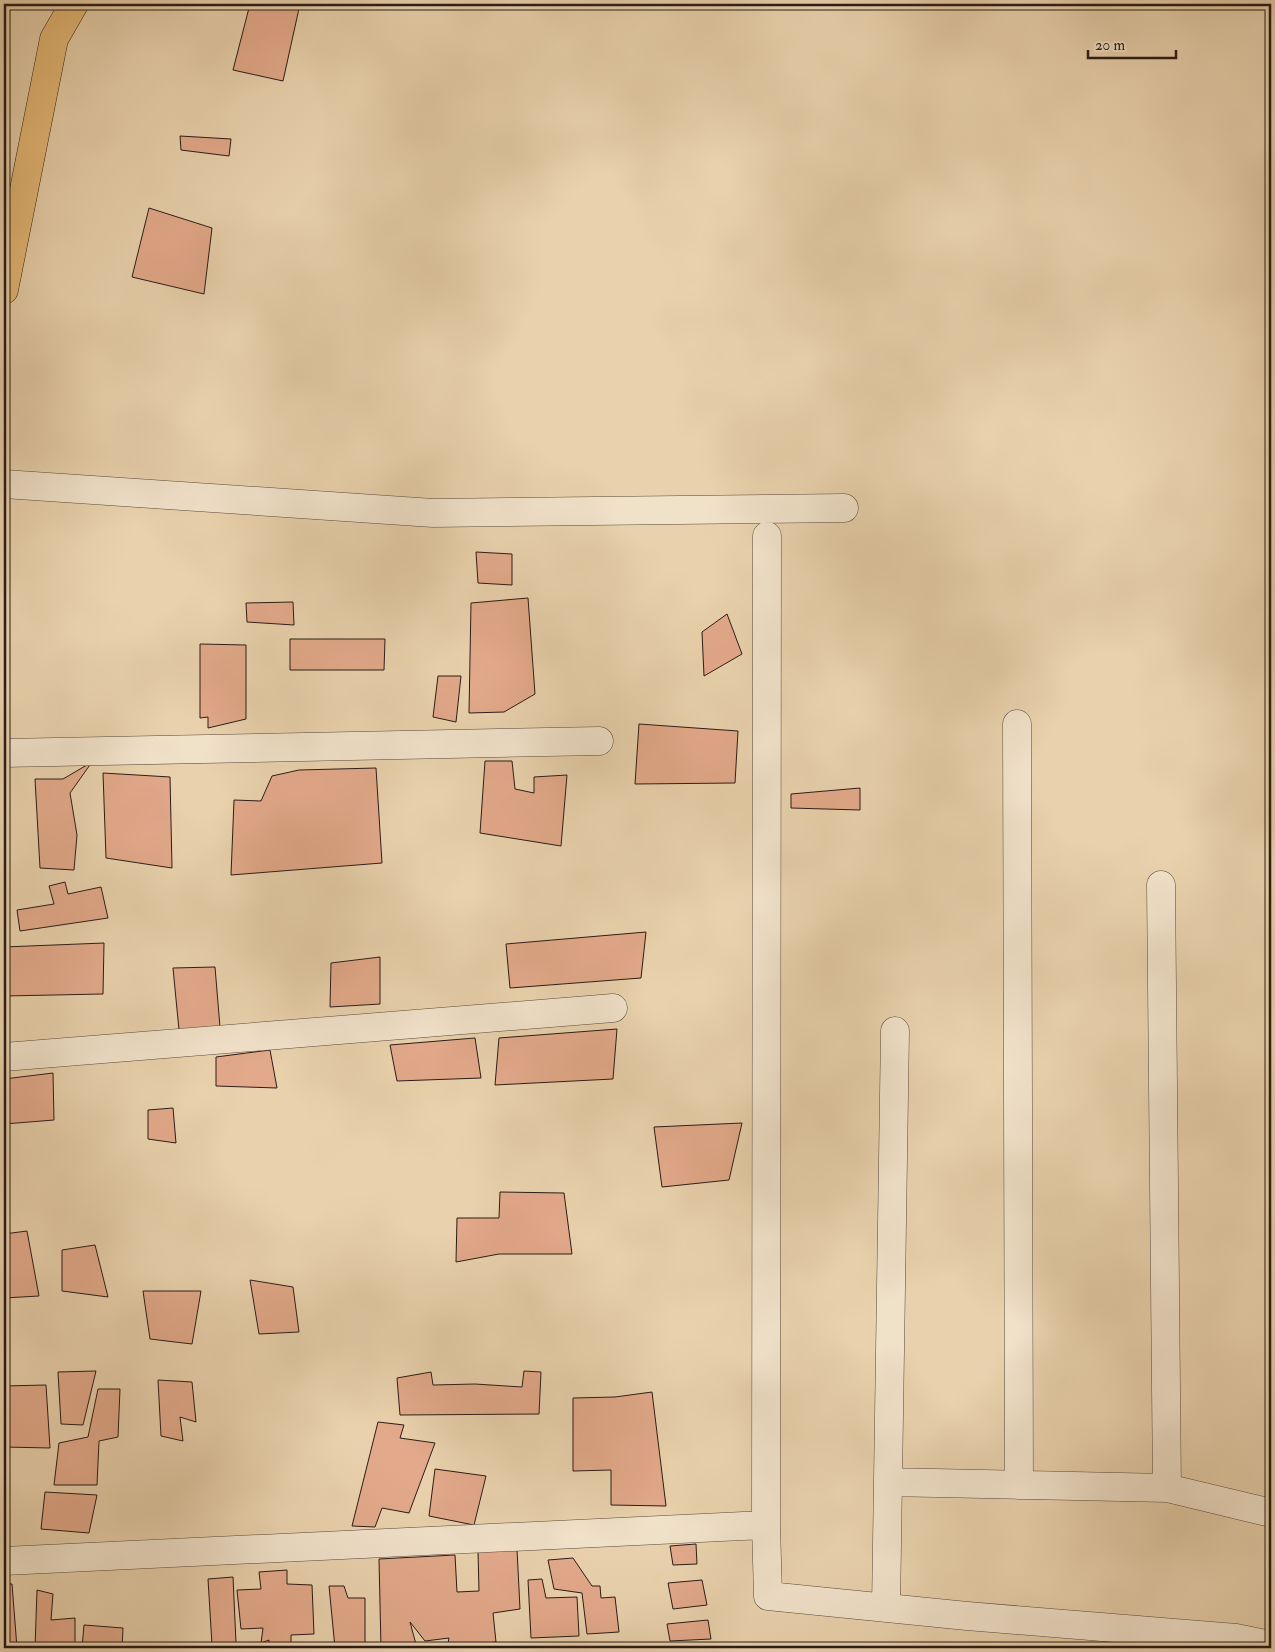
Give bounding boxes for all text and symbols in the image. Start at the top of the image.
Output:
scale bar [1088,28,1175,60]
text: 20 m [1095,36,1125,55]

